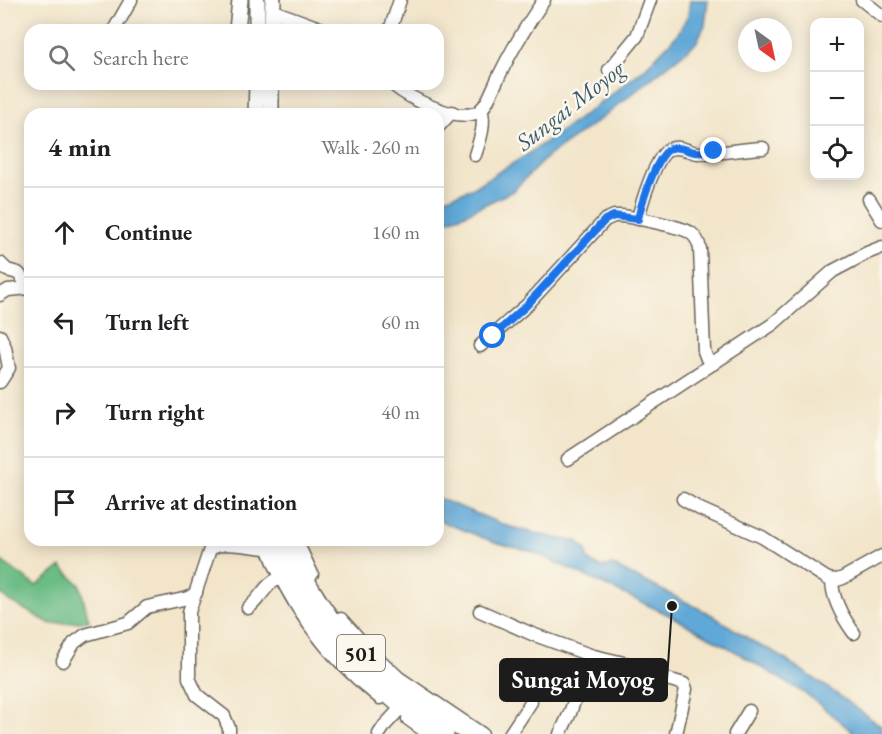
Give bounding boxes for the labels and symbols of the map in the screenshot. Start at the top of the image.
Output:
north arrow [738,18,792,72]
water label: Sungai Moyog [508,52,632,158]
route end [700,137,726,163]
route start [479,322,505,348]
road number: 501 [337,635,385,671]
callout: Sungai Moyog [500,659,667,701]
text: Sungai Moyog [512,664,655,696]

